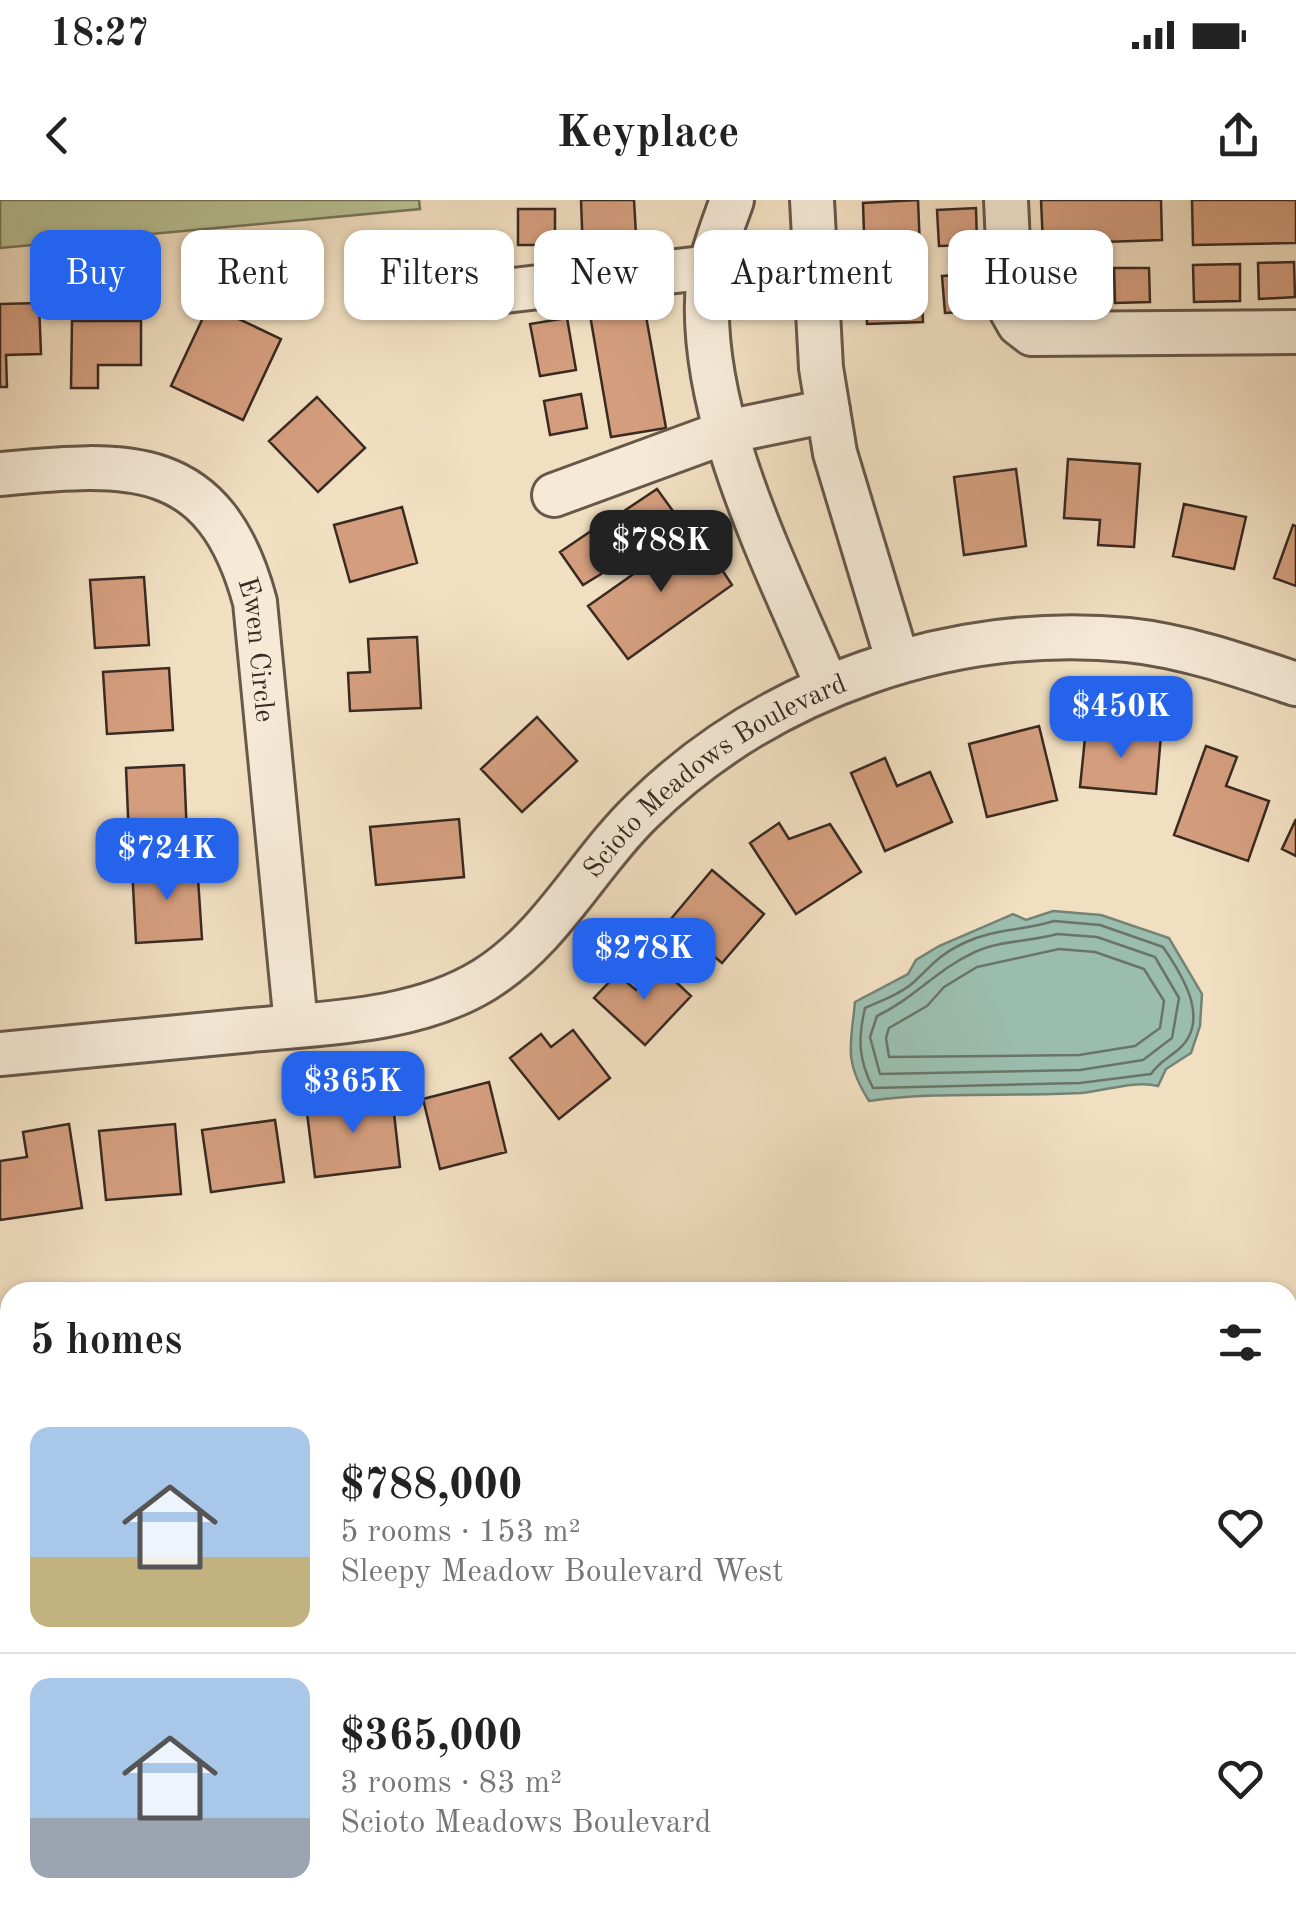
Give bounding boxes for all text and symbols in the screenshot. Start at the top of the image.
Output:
text: 18:27 [50,16,149,54]
icon: back [30,108,85,163]
icon: share [1211,108,1266,163]
text: Keyplace [557,112,739,157]
chip: Buy [30,230,161,320]
chip: Rent [181,230,324,320]
chip: Filters [344,230,514,320]
chip: New [534,230,674,320]
chip: Apartment [694,230,928,320]
chip: House [948,230,1113,320]
pin: $788K [591,510,731,595]
text: $788K [612,526,710,558]
street label: Ewen Circle [231,574,278,724]
street label: Scioto Meadows Boulevard [580,670,851,884]
pin: $450K [1051,676,1191,761]
text: $450K [1072,692,1170,724]
pin: $724K [97,818,237,903]
text: $724K [118,834,216,866]
pin: $278K [574,918,714,1003]
text: $278K [595,934,693,966]
pin: $365K [283,1051,423,1136]
text: $365K [304,1067,402,1099]
icon: filters [1213,1315,1268,1370]
text: 5 homes [30,1321,182,1363]
text: $788,000 [340,1466,522,1508]
icon: home [110,1467,230,1587]
icon: heart [1213,1500,1268,1555]
text: 5 rooms · 153 m² [340,1517,581,1549]
text: Sleepy Meadow Boulevard West [340,1557,783,1589]
text: $365,000 [340,1717,522,1759]
icon: home [110,1718,230,1838]
icon: heart [1213,1751,1268,1806]
text: 3 rooms · 83 m² [340,1768,562,1800]
text: Scioto Meadows Boulevard [340,1808,711,1840]

